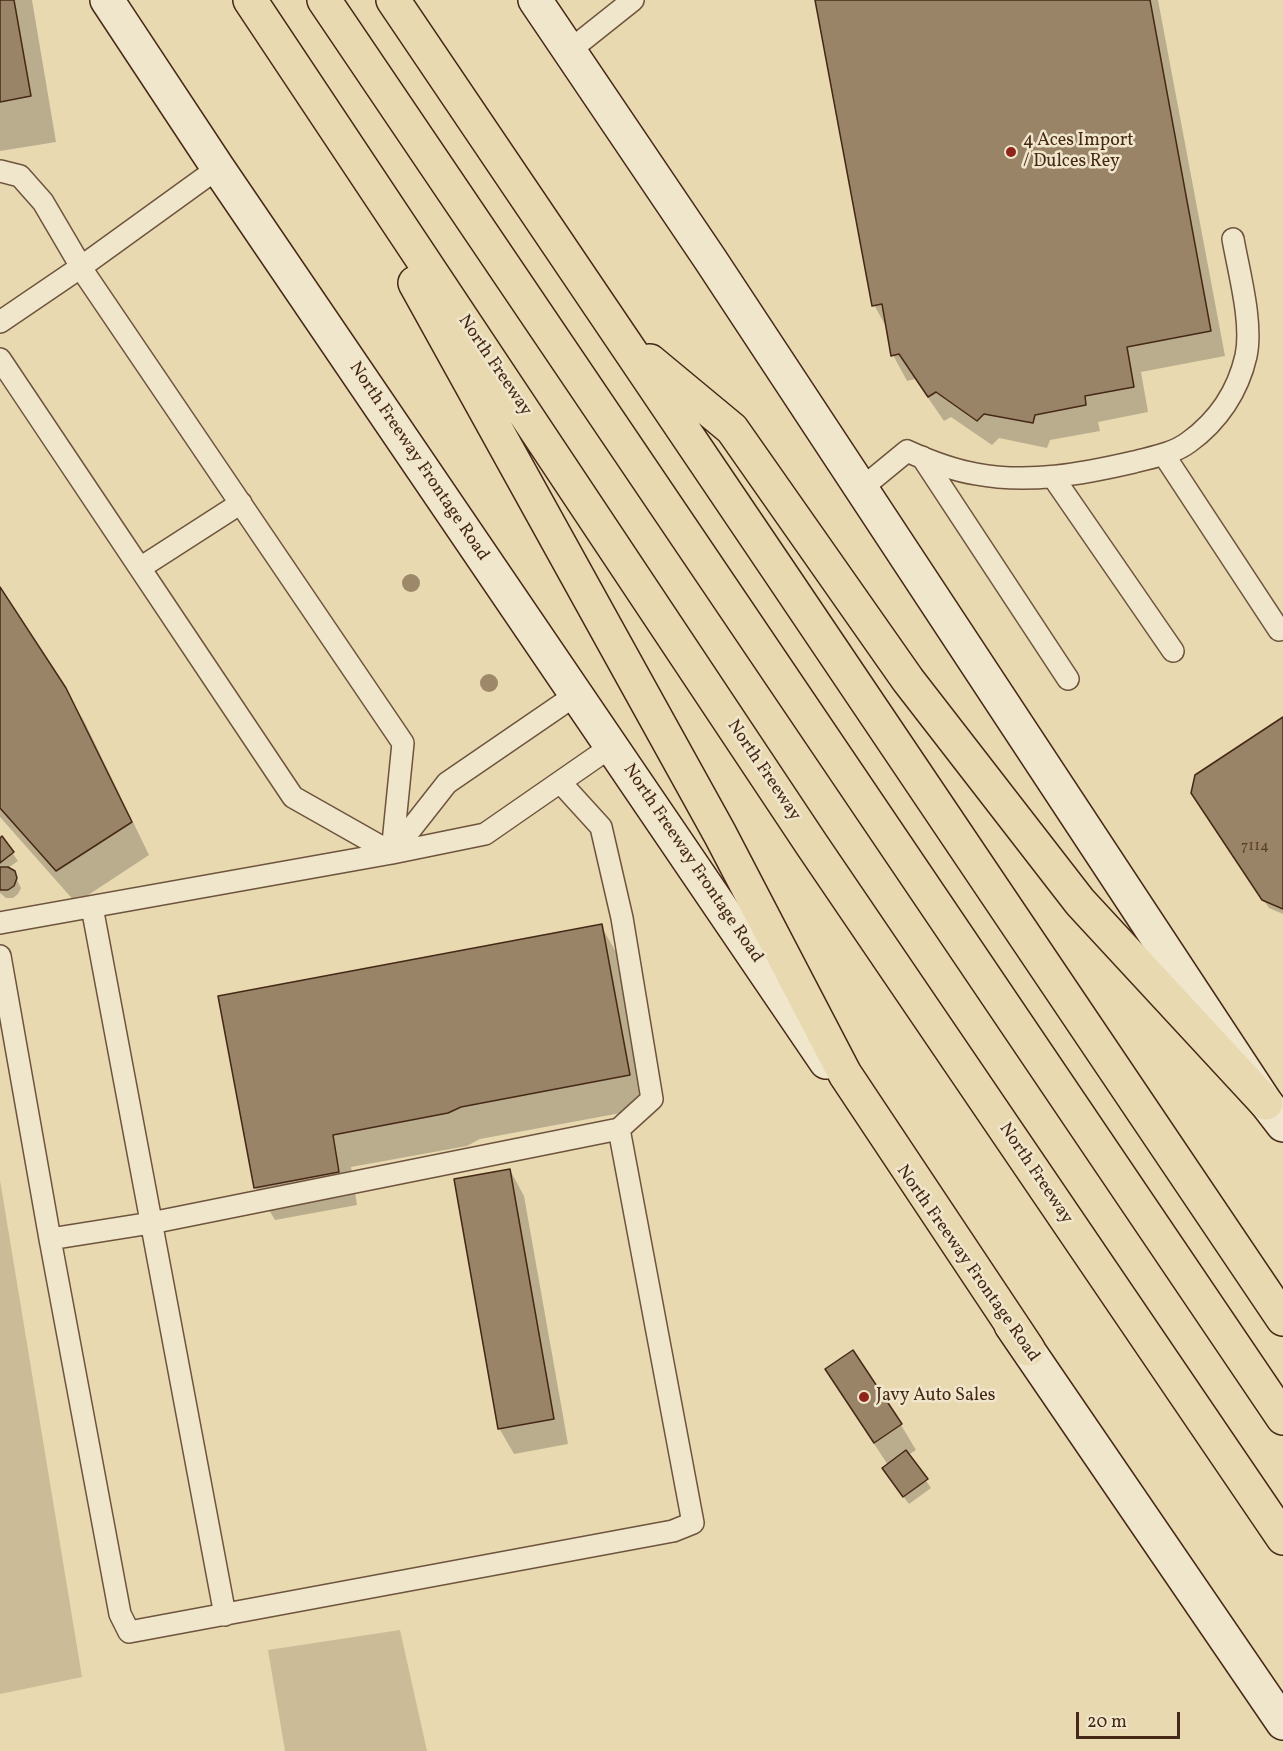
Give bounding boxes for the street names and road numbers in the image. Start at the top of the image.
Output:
street label: North Freeway [452,311,536,421]
street label: North Freeway Frontage Road [343,358,493,566]
street label: North Freeway [721,716,805,826]
street label: North Freeway Frontage Road [617,760,767,968]
street label: North Freeway [993,1119,1077,1229]
street label: North Freeway Frontage Road [891,1161,1043,1367]

